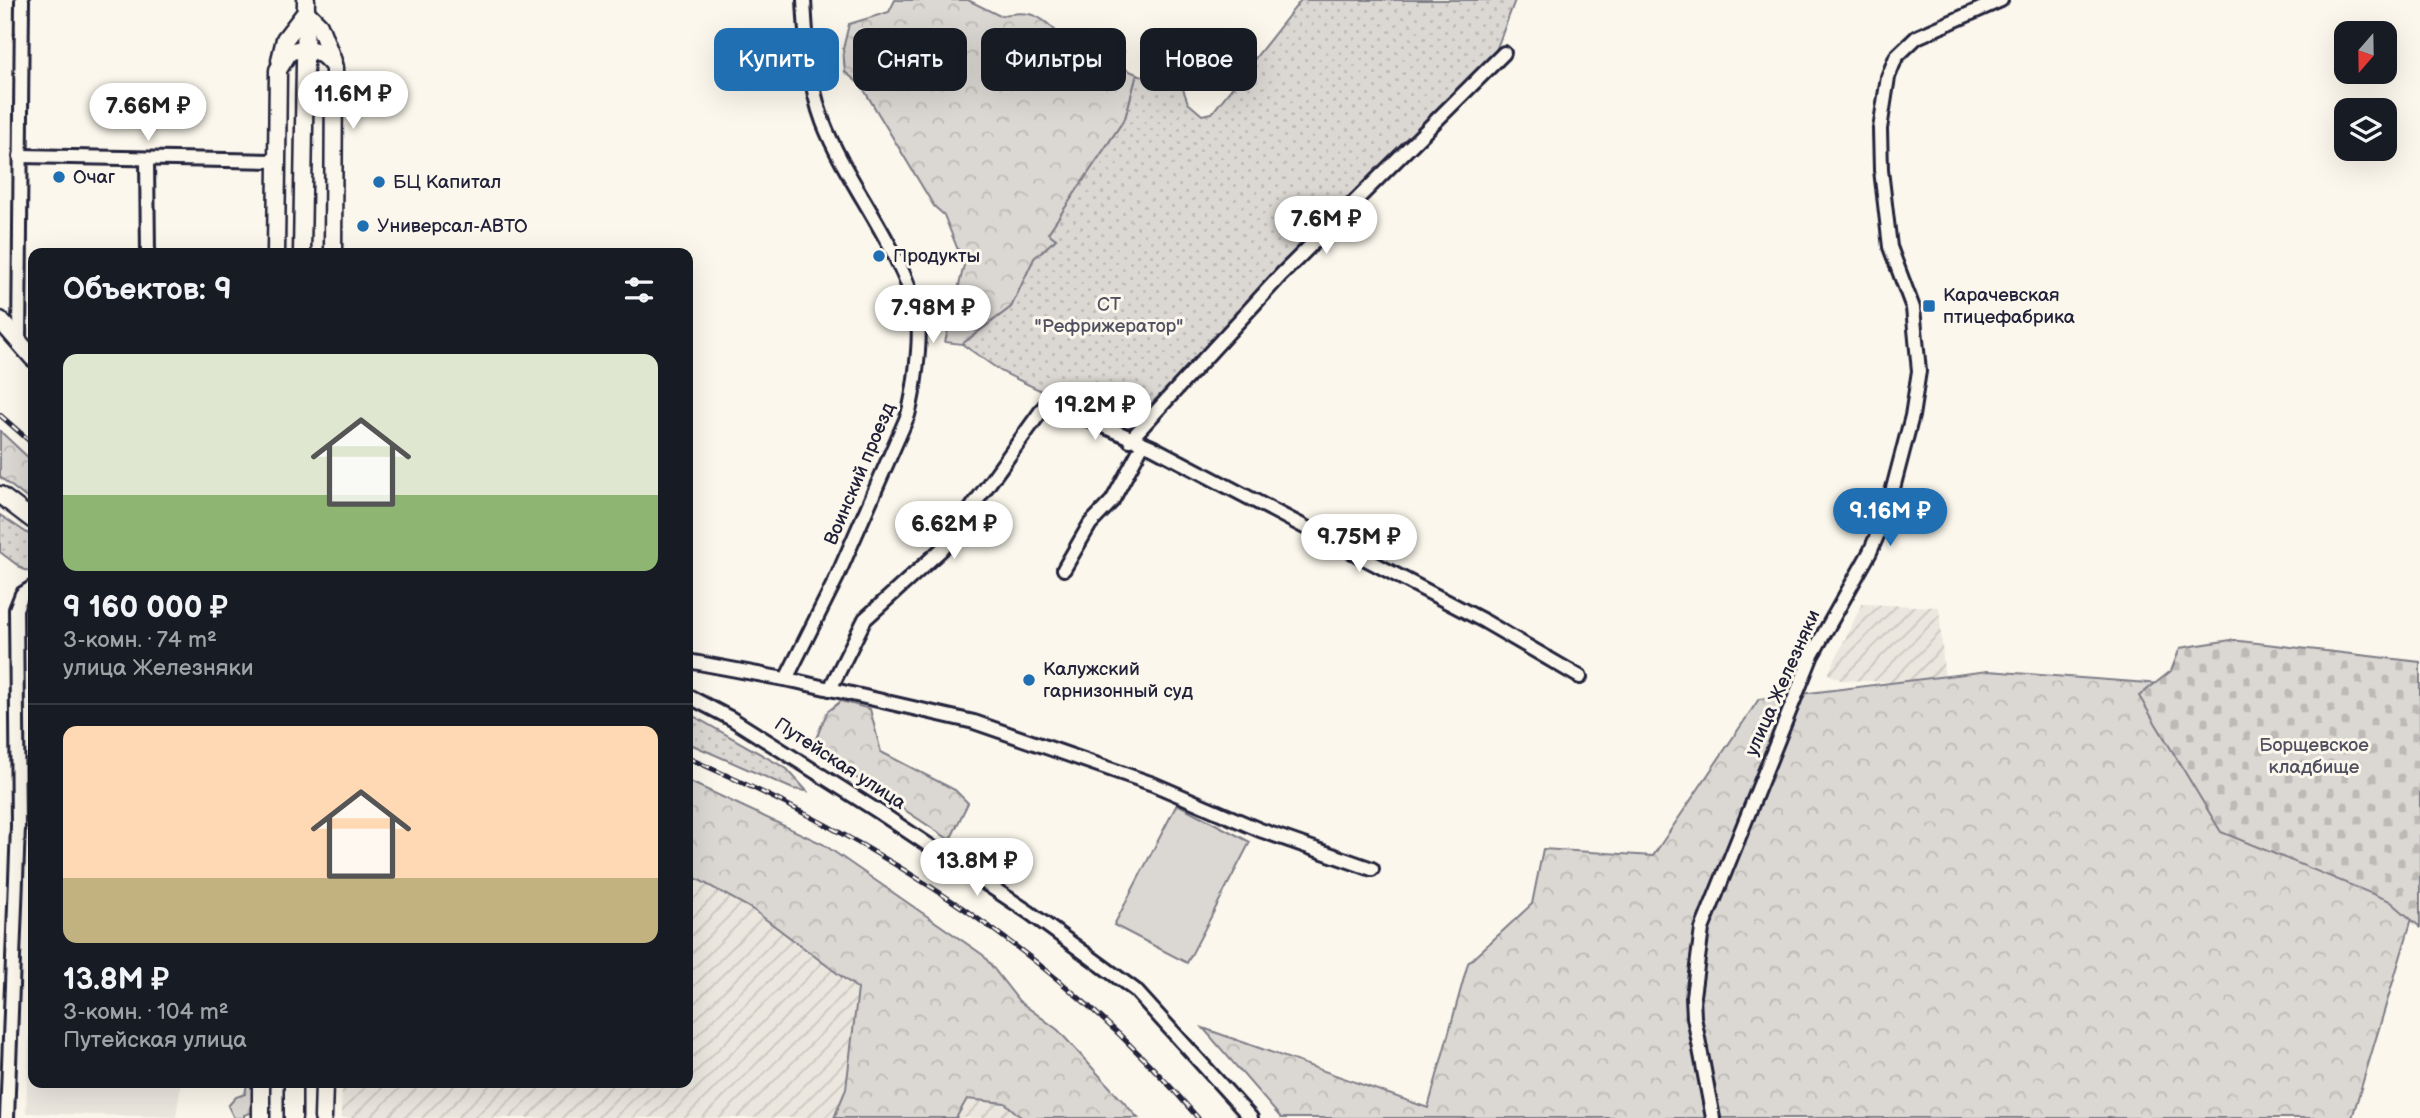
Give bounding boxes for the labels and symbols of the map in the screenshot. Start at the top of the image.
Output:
north arrow [2334,21,2398,84]
pin: 11.6M ₽ [288,72,418,131]
pin: 7.66M ₽ [83,83,213,143]
place label: Очаг [73,166,116,189]
marker: Очаг [51,169,67,185]
place label: БЦ Капитал [393,171,501,194]
marker: БЦ Капитал [371,174,387,190]
pin: 7.6M ₽ [1269,196,1383,256]
place label: Универсал-АВТО [377,215,528,238]
marker: Универсал-АВТО [355,218,371,234]
place label: Продукты [893,245,980,268]
marker: Продукты [871,248,887,264]
place label: Карачевская птицефабрика [1943,284,2075,329]
pin: 7.98M ₽ [868,286,998,345]
park label: СТ "Рефрижератор" [1035,293,1183,338]
marker: Карачевская птицефабрика [1921,298,1937,314]
pin: 19.2M ₽ [1030,382,1160,442]
street label: Воинский проезд [820,399,901,549]
pin: 9.16M ₽ [1825,489,1955,548]
pin: 6.62M ₽ [889,502,1019,561]
pin: 9.75M ₽ [1294,514,1424,574]
street label: улица Железняки [1740,606,1826,760]
place label: Калужский гарнизонный суд [1043,658,1194,703]
marker: Калужский гарнизонный суд [1021,672,1037,688]
street label: Путейская улица [770,713,910,815]
park label: Борщевское кладбище [2259,734,2369,779]
pin: 13.8M ₽ [912,838,1042,898]

